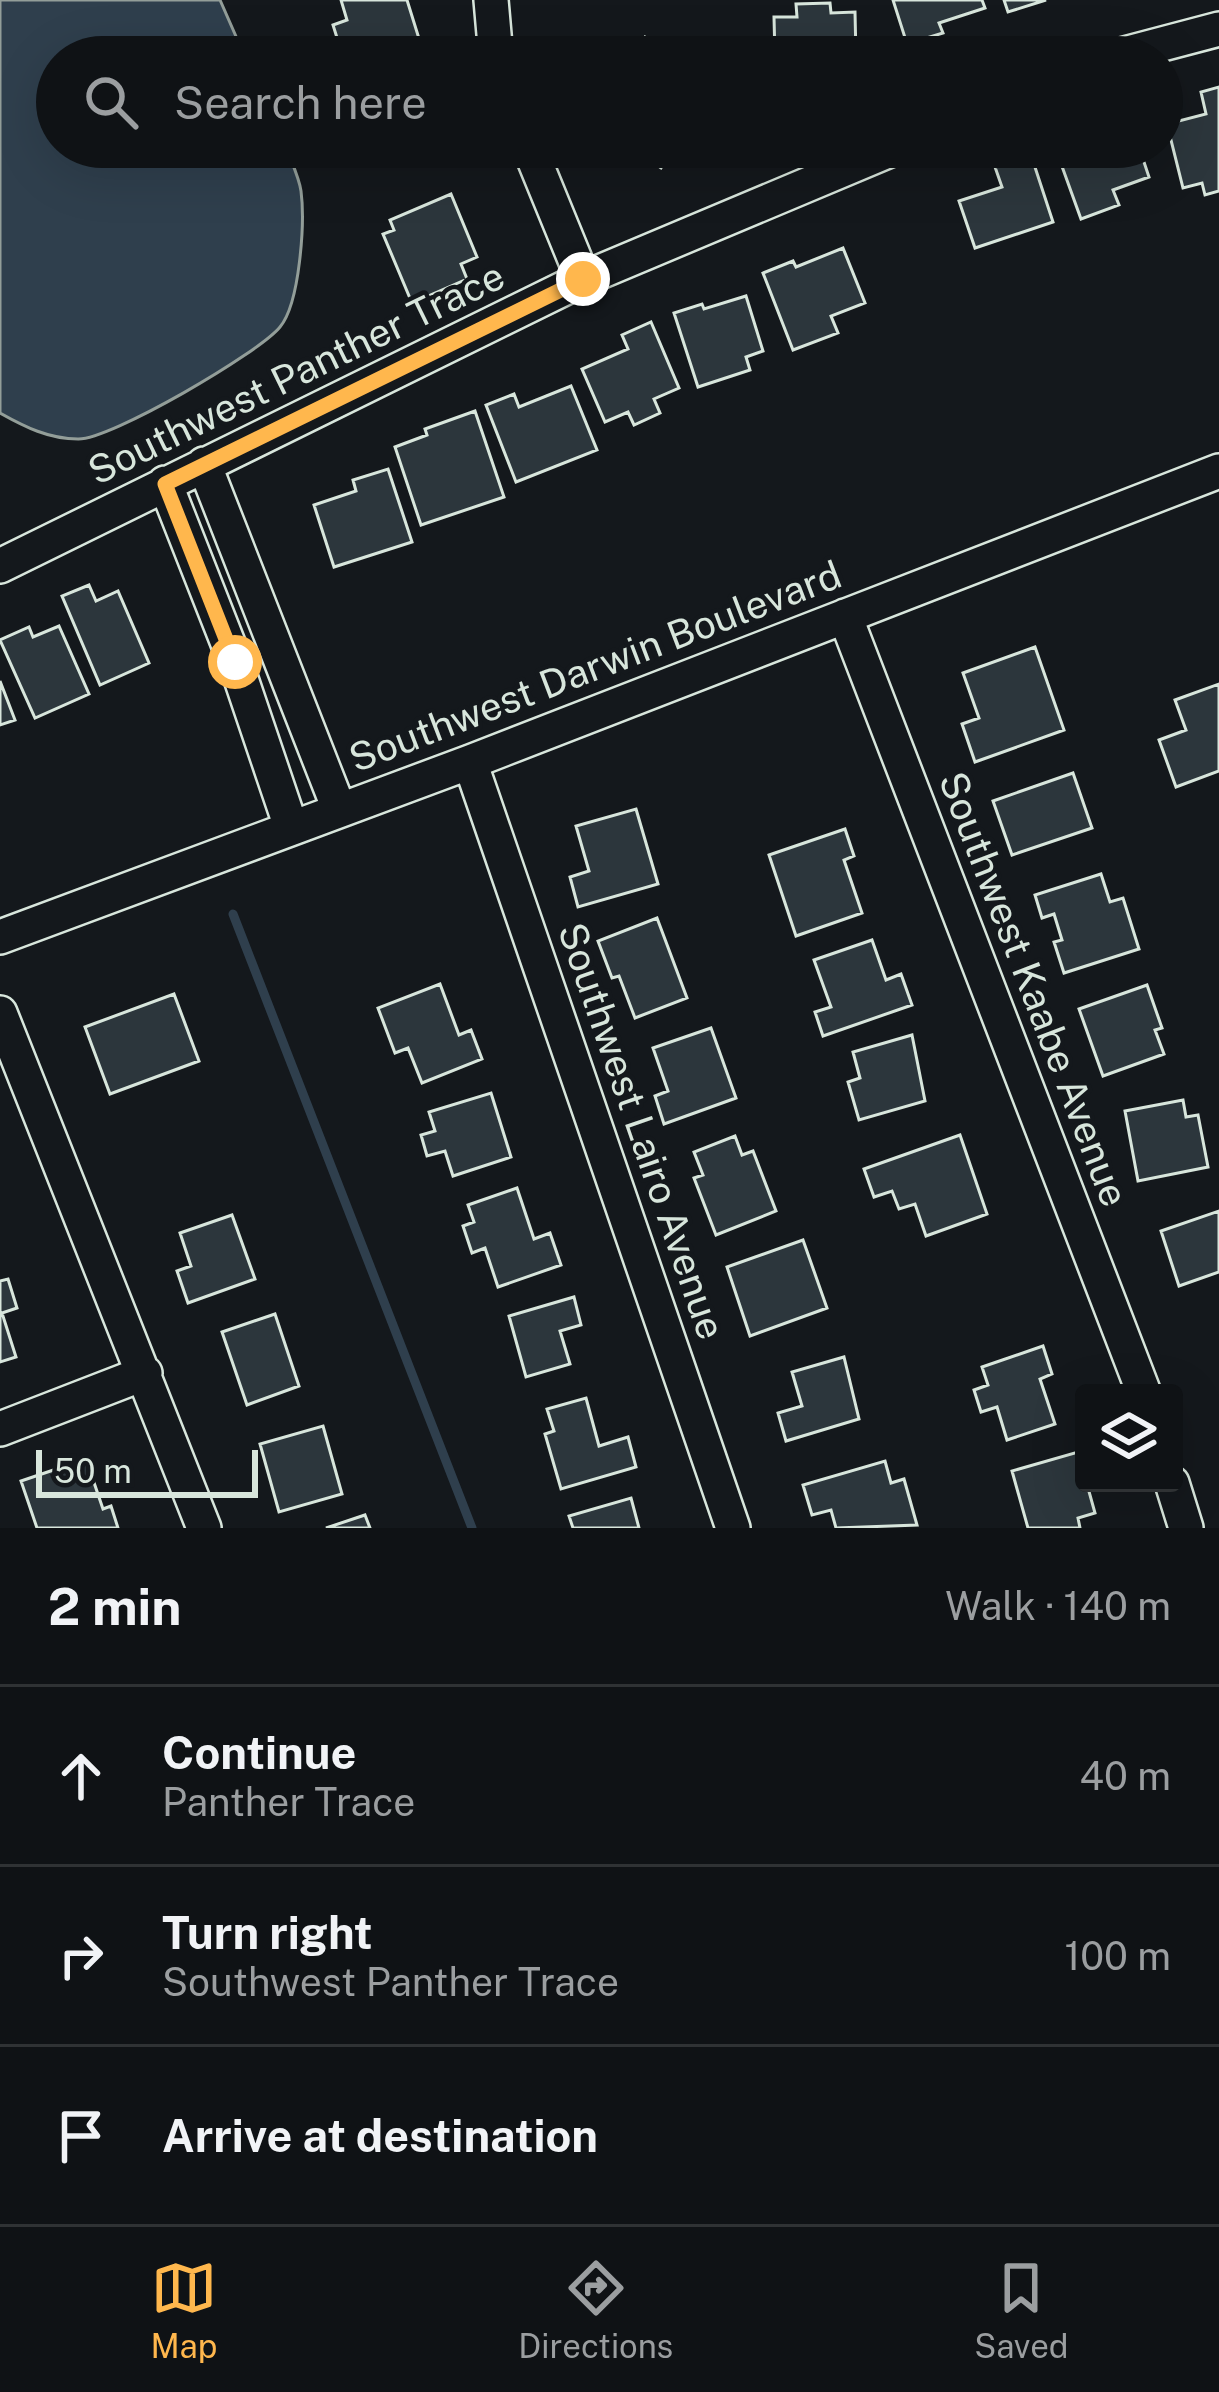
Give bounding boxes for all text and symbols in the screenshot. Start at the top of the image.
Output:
search box [36,36,1183,168]
icon: search [78,69,144,135]
text: Search here [174,76,427,129]
street label: Southwest Panther Trace [81,252,511,494]
route end [556,252,610,306]
street label: Southwest Darwin Boulevard [343,551,847,781]
route start [208,635,262,689]
street label: Southwest Kaabe Avenue [930,765,1138,1213]
street label: Southwest Lairo Avenue [549,917,735,1345]
map controls [1075,1384,1183,1492]
button: layers [1075,1384,1183,1492]
scale bar [36,1444,258,1497]
text: 50 m [54,1452,132,1490]
text: 2 min [48,1577,182,1636]
text: Walk · 140 m [945,1583,1171,1629]
text: Continue [162,1726,356,1779]
icon: ahead [48,1743,114,1809]
text: 40 m [1079,1753,1171,1799]
text: Panther Trace [162,1779,415,1825]
text: Turn right [162,1906,373,1959]
icon: right [48,1923,114,1989]
text: 100 m [1064,1933,1171,1979]
text: Southwest Panther Trace [162,1959,619,2005]
icon: arrive [48,2103,114,2169]
text: Arrive at destination [162,2109,598,2162]
tab: Map [150,2255,217,2365]
tab: Directions [518,2255,673,2365]
tab: Saved [974,2255,1069,2365]

